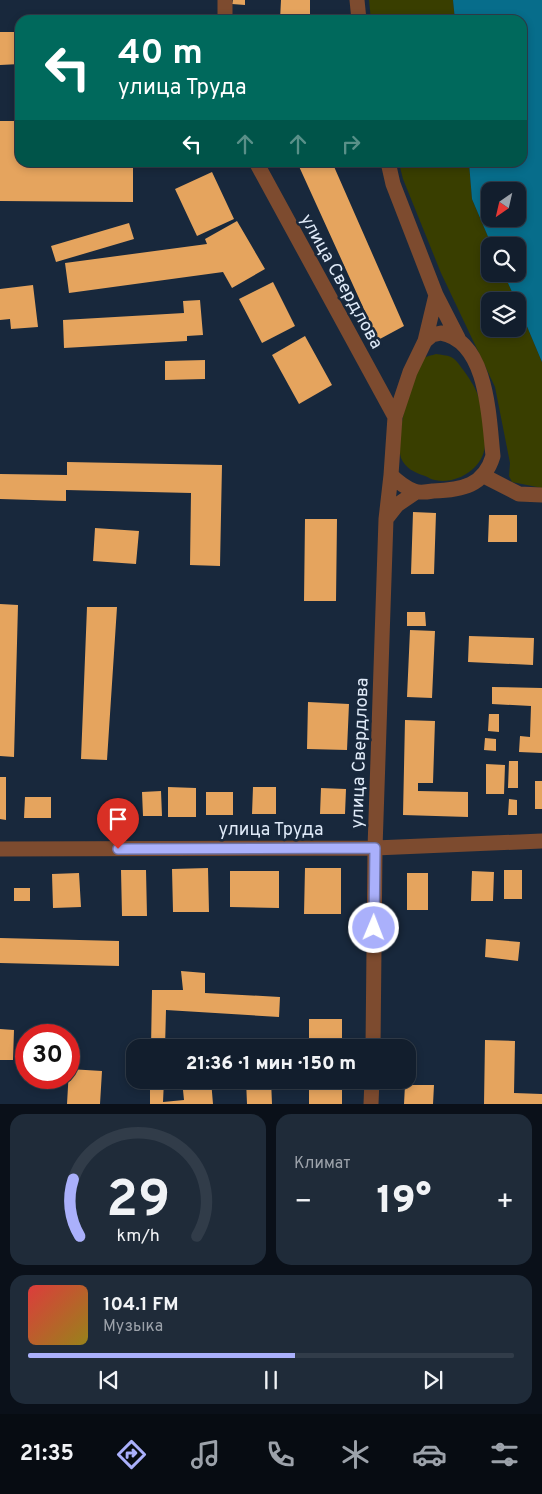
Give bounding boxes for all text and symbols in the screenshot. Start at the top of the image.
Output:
text: 40 m [118,32,203,76]
icon: left [35,35,100,100]
text: улица Труда [118,75,247,102]
icon: left [178,130,206,158]
icon: ahead [231,130,259,158]
icon: ahead [284,130,312,158]
icon: right [337,130,365,158]
north arrow [481,182,526,228]
map controls [481,182,526,337]
street label: улица Свердлова [294,210,387,353]
button: search [481,237,526,282]
button: layers [481,292,526,337]
street label: улица Свердлова [346,677,375,829]
pin [97,798,139,849]
icon: arrive [104,805,132,833]
street label: улица Труда [218,819,324,842]
position arrow [347,901,399,953]
speed limit sign: 30 [15,1024,80,1089]
text: 21:36 · 1 мин · 150 m [186,1052,356,1076]
text: Климат [294,1154,351,1174]
text: 29 [106,1169,170,1235]
text: 19° [376,1178,432,1227]
text: − [294,1185,312,1221]
text: + [496,1185,514,1221]
text: km/h [116,1225,160,1248]
text: 104.1 FM [103,1293,179,1317]
text: Музыка [103,1317,163,1337]
icon: previous [95,1366,123,1394]
icon: pause [257,1366,285,1394]
icon: next [419,1366,447,1394]
icon: directions [114,1437,149,1472]
icon: music [188,1437,223,1472]
icon: phone [263,1437,298,1472]
icon: climate [338,1437,373,1472]
icon: car [412,1437,447,1472]
icon: filters [487,1437,522,1472]
text: 21:35 [20,1441,74,1468]

